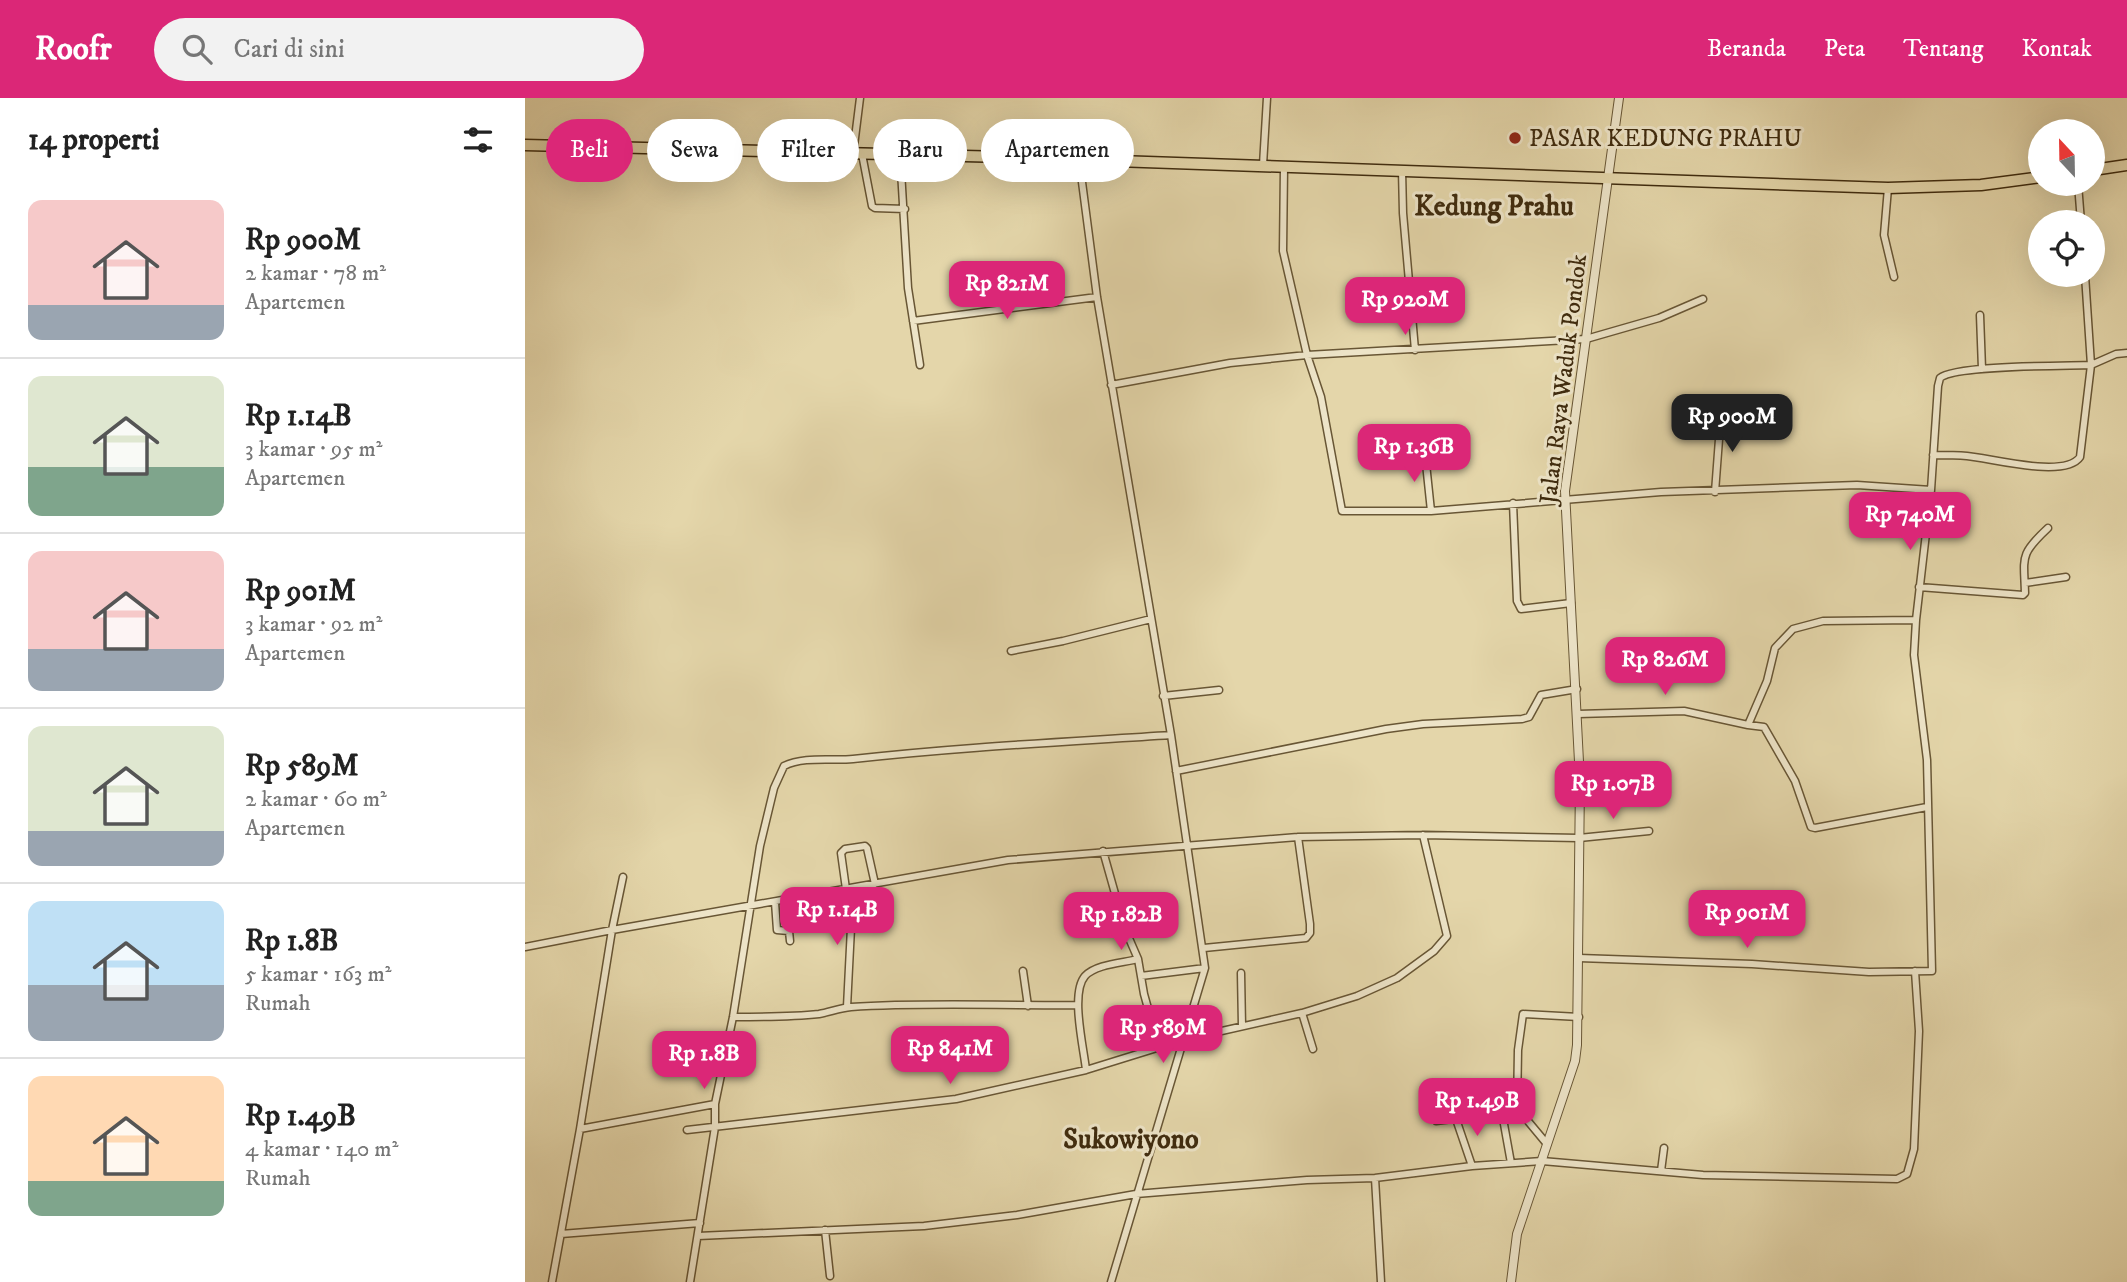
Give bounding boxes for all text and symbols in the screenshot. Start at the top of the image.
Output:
search box [154,18,644,81]
text: Roofr [35,29,112,70]
icon: search [178,30,216,68]
text: Cari di sini [234,33,345,66]
text: Beranda [1707,34,1786,64]
text: Peta [1824,34,1865,64]
text: Tentang [1903,34,1984,64]
text: Kontak [2022,34,2092,64]
chip: Beli [546,119,633,182]
chip: Sewa [647,119,743,182]
chip: Filter [757,119,859,182]
chip: Baru [873,119,967,182]
chip: Apartemen [981,119,1134,182]
north arrow [2028,119,2105,196]
map controls [2028,119,2105,287]
icon: filters [459,121,497,159]
text: 14 properti [28,122,159,159]
place label: PASAR KEDUNG PRAHU [1529,124,1802,154]
marker: PASAR KEDUNG PRAHU [1507,130,1523,146]
district label: Kedung Prahu [1414,189,1574,224]
button: locate [2028,210,2105,287]
text: Rp 900M [245,222,361,259]
icon: home [84,228,168,312]
street label: Jalan Raya Waduk Pondok [1534,252,1594,508]
text: 2 kamar · 78 m² [245,259,386,288]
pin: Rp 821M [942,262,1072,321]
text: Rp 821M [965,269,1049,298]
pin: Rp 920M [1340,278,1470,337]
text: Rp 920M [1361,285,1449,314]
text: Apartemen [245,288,345,317]
pin: Rp 900M [1667,394,1797,454]
text: Rp 1.14B [245,398,352,435]
text: Rp 900M [1687,402,1777,431]
icon: home [84,404,168,488]
pin: Rp 1.36B [1342,424,1486,484]
text: Rp 1.36B [1374,432,1454,461]
text: 3 kamar · 95 m² [245,435,383,464]
text: Apartemen [245,464,345,493]
pin: Rp 740M [1845,492,1975,552]
text: Rp 740M [1865,500,1955,529]
text: Rp 901M [245,573,356,610]
icon: home [84,579,168,663]
text: 3 kamar · 92 m² [245,610,382,639]
pin: Rp 826M [1600,638,1730,697]
text: Apartemen [245,639,345,668]
text: Rp 826M [1621,645,1709,674]
text: Rp 589M [245,748,359,785]
icon: home [84,754,168,838]
pin: Rp 1.07B [1541,762,1685,821]
text: Rp 1.07B [1571,769,1655,798]
text: 2 kamar · 60 m² [245,785,387,814]
text: Apartemen [245,814,345,843]
pin: Rp 1.14B [765,888,909,947]
pin: Rp 901M [1682,890,1812,950]
pin: Rp 1.82B [1049,892,1193,952]
text: Rp 1.14B [796,895,878,924]
text: Rp 901M [1705,898,1790,927]
text: Rp 1.82B [1079,900,1163,929]
text: Rp 1.8B [245,923,339,960]
icon: home [84,929,168,1013]
text: 5 kamar · 163 m² [245,960,391,989]
text: Rumah [245,989,311,1018]
pin: Rp 589M [1098,1006,1228,1065]
text: Rp 589M [1119,1013,1207,1042]
pin: Rp 841M [885,1026,1015,1086]
pin: Rp 1.8B [639,1032,769,1091]
text: Rp 841M [907,1034,993,1063]
text: Rp 1.8B [668,1039,740,1068]
pin: Rp 1.49B [1405,1079,1549,1138]
text: Rp 1.49B [1434,1086,1520,1115]
text: Rp 1.49B [245,1098,356,1135]
icon: home [84,1104,168,1188]
district label: Sukowiyono [1063,1122,1199,1157]
text: 4 kamar · 140 m² [245,1135,398,1164]
text: Rumah [245,1164,311,1193]

